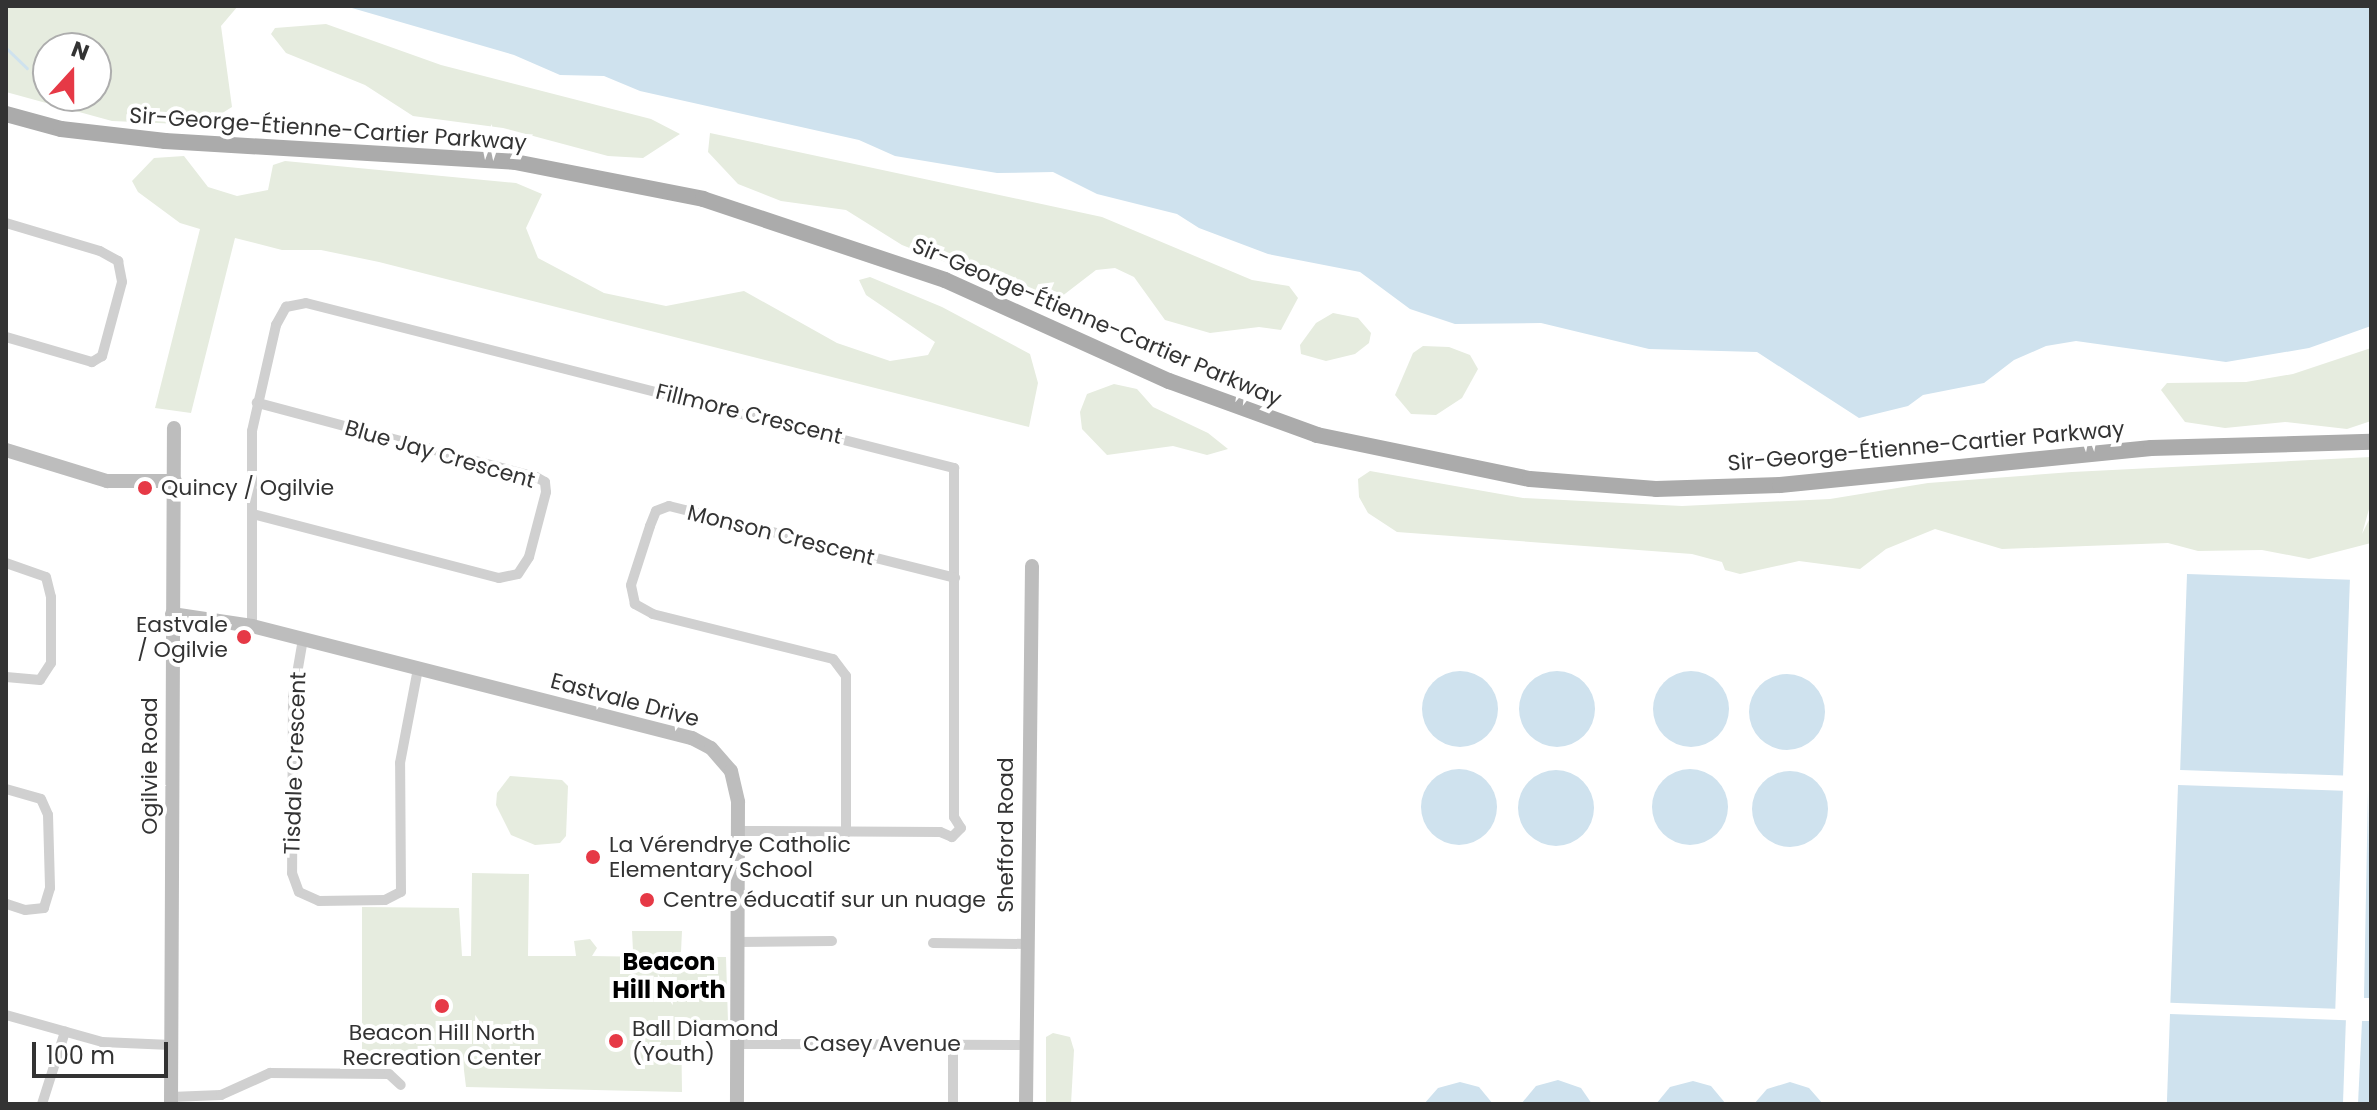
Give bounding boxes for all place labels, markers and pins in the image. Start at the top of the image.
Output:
place label: Quincy / Ogilvie [161,475,334,501]
marker: Quincy / Ogilvie [136,479,154,497]
place label: Eastvale / Ogilvie [136,611,228,662]
marker: Eastvale / Ogilvie [235,628,253,646]
place label: La Vérendrye Catholic Elementary School [609,831,851,882]
marker: La Vérendrye Catholic Elementary School [584,848,602,866]
place label: Centre éducatif sur un nuage [663,887,986,913]
marker: Centre éducatif sur un nuage [638,891,656,909]
marker: Beacon Hill North Recreation Center [433,997,451,1015]
place label: Ball Diamond (Youth) [632,1015,779,1066]
place label: Beacon Hill North Recreation Center [342,1019,542,1070]
marker: Ball Diamond (Youth) [607,1032,625,1050]

